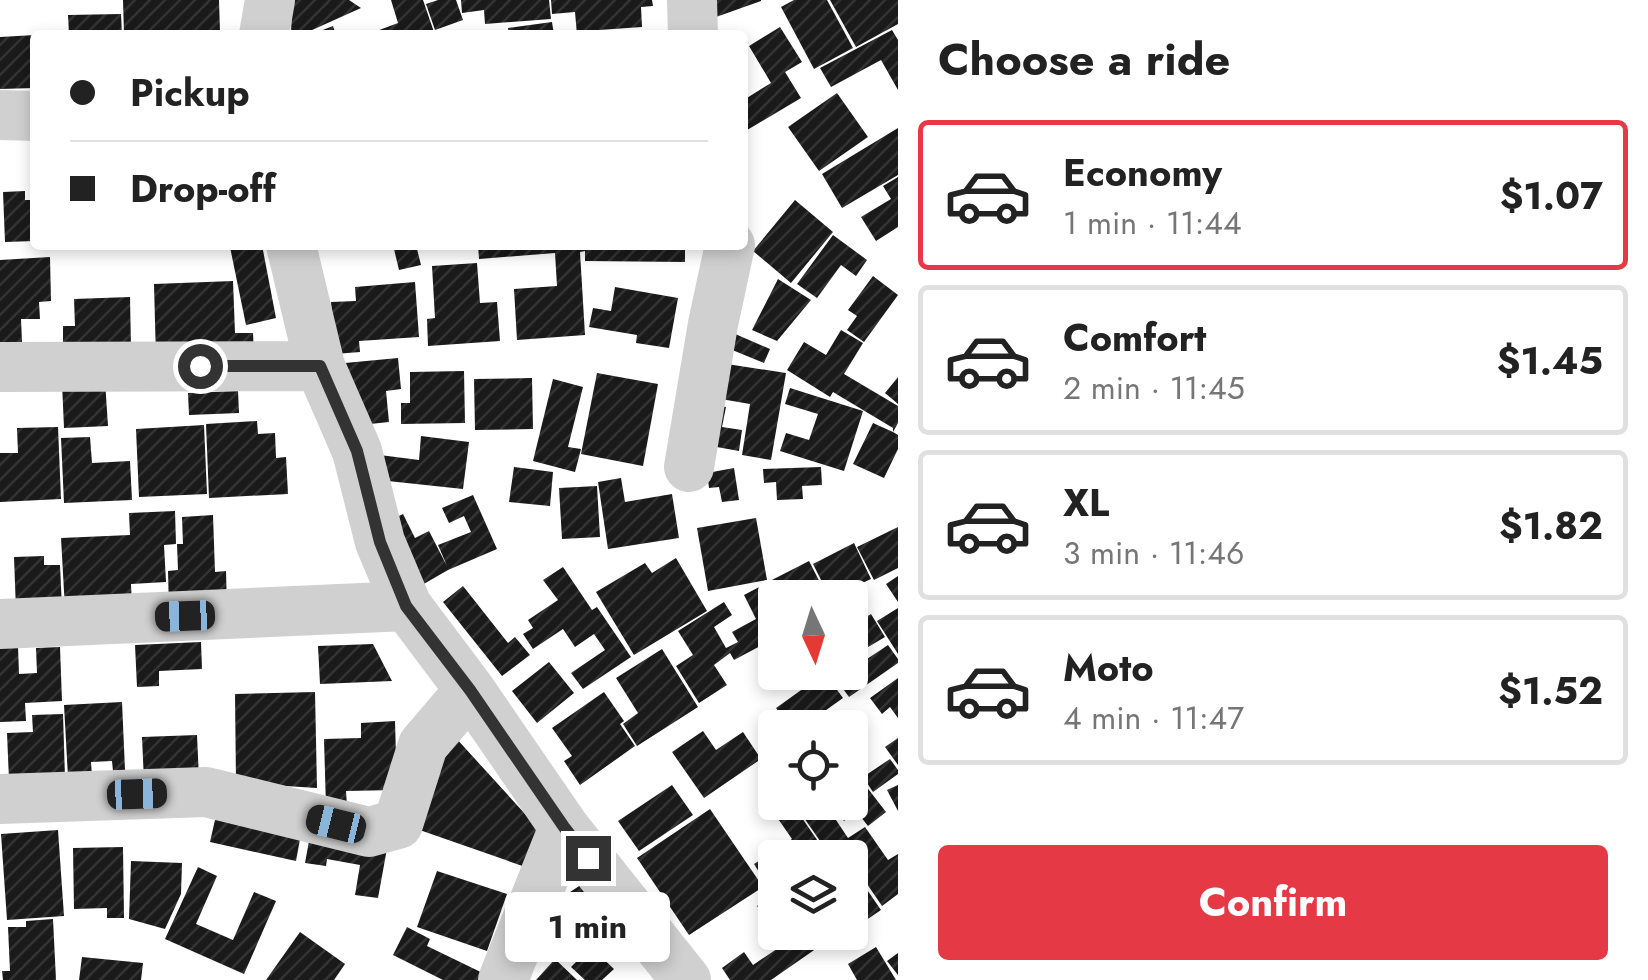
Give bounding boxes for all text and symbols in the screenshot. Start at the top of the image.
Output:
text: Choose a ride [938,27,1230,92]
text: Pickup [130,65,250,120]
text: Economy [1063,145,1222,200]
icon: car [943,150,1033,240]
text: Drop-off [130,161,276,216]
text: $1.07 [1500,168,1603,223]
text: 1 min · 11:44 [1063,200,1242,246]
text: Comfort [1063,310,1206,365]
icon: car [943,315,1033,405]
text: $1.45 [1497,333,1603,388]
route start [178,344,223,389]
text: 2 min · 11:45 [1063,365,1245,411]
text: XL [1063,475,1109,530]
icon: car [943,480,1033,570]
text: $1.82 [1499,498,1603,553]
text: 3 min · 11:46 [1063,530,1244,576]
north arrow [758,580,868,690]
map controls [758,580,868,950]
car [154,600,216,632]
text: Moto [1063,640,1154,695]
icon: car [943,645,1033,735]
text: $1.52 [1498,663,1603,718]
text: 4 min · 11:47 [1063,695,1244,741]
button: locate [758,710,868,820]
car [106,778,168,810]
car [303,802,369,846]
route end [566,836,611,881]
button: layers [758,840,868,950]
button: Confirm [938,845,1608,960]
callout: 1 min [506,893,670,963]
text: 1 min [548,904,627,950]

